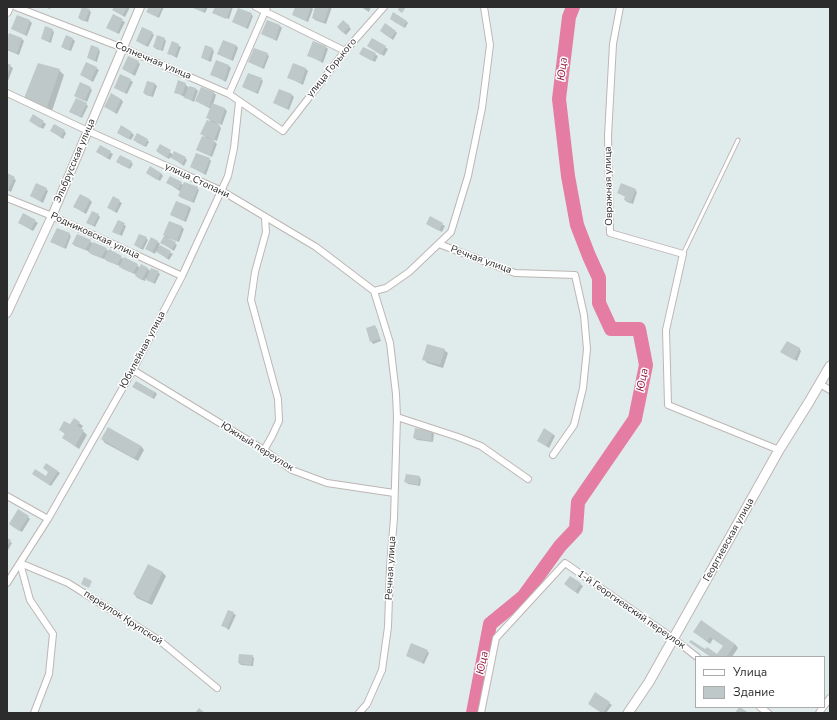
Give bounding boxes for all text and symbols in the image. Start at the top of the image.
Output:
street label: улица Горького [305,36,359,100]
street label: Солнечная улица [113,39,193,83]
water label: Юца [555,56,571,82]
street label: Эльбрусская улица [52,117,98,205]
street label: Овражная улица [602,146,616,226]
street label: улица Стопани [163,161,231,201]
street label: Родниковская улица [48,210,142,262]
street label: Речная улица [449,243,513,277]
street label: Юбилейная улица [118,309,168,391]
water label: Юца [634,367,652,393]
street label: Южный переулок [218,420,296,474]
street label: Георгиевская улица [701,496,757,584]
street label: Речная улица [383,536,399,600]
street label: 1-й Георгиевский переулок [575,568,687,652]
street label: переулок Крупской [81,588,165,648]
water label: Юца [474,650,492,676]
legend [695,656,825,708]
text: Улица [733,664,767,680]
text: Здание [733,684,775,700]

